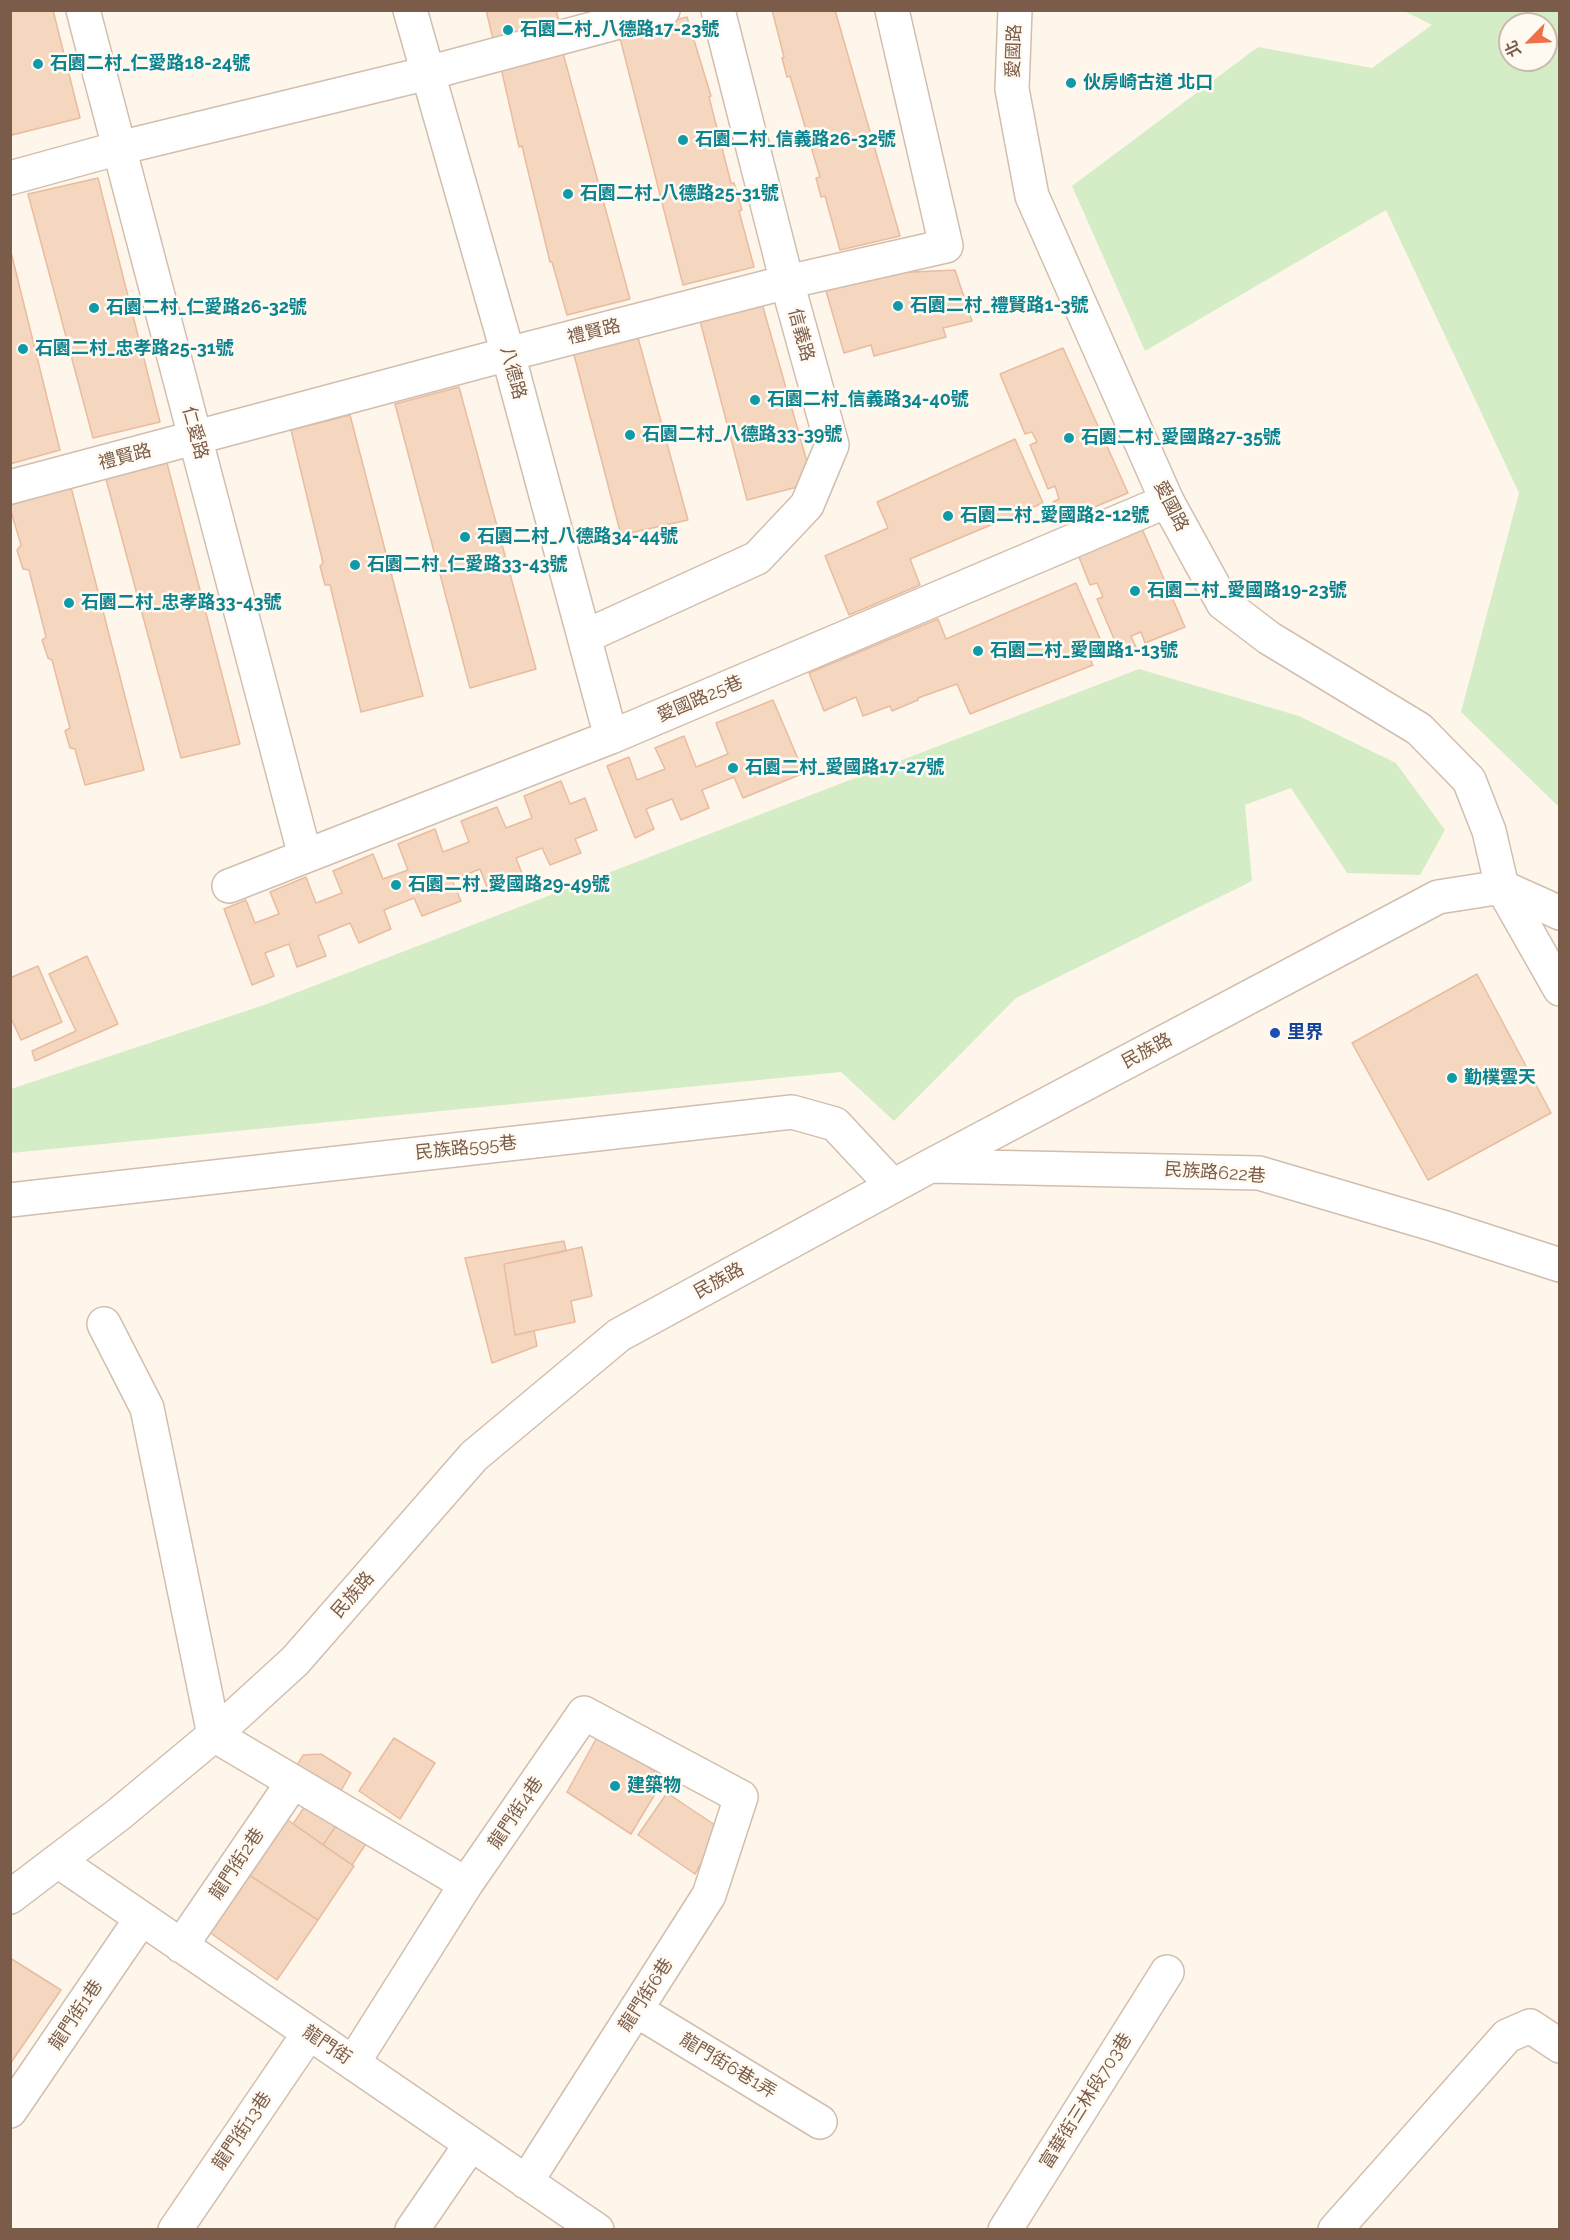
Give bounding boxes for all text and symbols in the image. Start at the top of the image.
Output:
north arrow [1498,12,1558,72]
place label: 石園二村_八德路17-23號 [520,19,719,41]
marker: 石園二村_八德路17-23號 [501,23,515,37]
street label: 愛國路 [1002,24,1026,78]
text: 北 [1501,38,1525,60]
place label: 石園二村_仁愛路18-24號 [50,53,250,75]
marker: 石園二村_仁愛路18-24號 [31,57,45,71]
place label: 伙房崎古道 北口 [1083,72,1213,94]
marker: 伙房崎古道 北口 [1064,76,1078,90]
place label: 石園二村_信義路26-32號 [695,129,896,151]
marker: 石園二村_信義路26-32號 [676,133,690,147]
place label: 石園二村_八德路25-31號 [580,183,779,205]
marker: 石園二村_八德路25-31號 [561,187,575,201]
place label: 石園二村_禮賢路1-3號 [910,295,1089,317]
place label: 石園二村_仁愛路26-32號 [106,297,307,319]
marker: 石園二村_禮賢路1-3號 [891,299,905,313]
marker: 石園二村_仁愛路26-32號 [87,301,101,315]
street label: 信義路 [784,306,818,364]
street label: 禮賢路 [565,315,623,349]
place label: 石園二村_忠孝路25-31號 [35,338,234,360]
marker: 石園二村_忠孝路25-31號 [16,342,30,356]
street label: 八德路 [496,344,530,402]
place label: 石園二村_信義路34-40號 [767,389,969,411]
marker: 石園二村_信義路34-40號 [748,393,762,407]
street label: 仁愛路 [178,404,212,462]
place label: 石園二村_八德路33-39號 [642,424,842,446]
place label: 石園二村_愛國路27-35號 [1081,427,1281,449]
marker: 石園二村_八德路33-39號 [623,428,637,442]
marker: 石園二村_愛國路27-35號 [1062,431,1076,445]
street label: 禮賢路 [96,440,154,474]
street label: 愛國路 [1149,477,1193,535]
place label: 石園二村_愛國路2-12號 [960,505,1149,527]
marker: 石園二村_愛國路2-12號 [941,509,955,523]
place label: 石園二村_八德路34-44號 [477,526,678,548]
marker: 石園二村_八德路34-44號 [458,530,472,544]
place label: 石園二村_仁愛路33-43號 [367,554,567,576]
marker: 石園二村_仁愛路33-43號 [348,558,362,572]
place label: 石園二村_愛國路19-23號 [1147,580,1347,602]
marker: 石園二村_愛國路19-23號 [1128,584,1142,598]
place label: 石園二村_忠孝路33-43號 [81,592,281,614]
marker: 石園二村_忠孝路33-43號 [62,596,76,610]
place label: 石園二村_愛國路1-13號 [990,640,1178,662]
marker: 石園二村_愛國路1-13號 [971,644,985,658]
street label: 愛國路25巷 [654,671,746,727]
place label: 石園二村_愛國路17-27號 [745,757,944,779]
marker: 石園二村_愛國路17-27號 [726,761,740,775]
place label: 石園二村_愛國路29-49號 [408,874,610,896]
marker: 石園二村_愛國路29-49號 [389,878,403,892]
place label: 里界 [1287,1022,1323,1044]
marker: 里界 [1268,1026,1282,1040]
street label: 民族路 [1118,1029,1176,1073]
place label: 勤樸雲天 [1464,1067,1536,1089]
marker: 勤樸雲天 [1445,1071,1459,1085]
street label: 民族路595巷 [414,1132,518,1164]
street label: 民族路622巷 [1164,1159,1266,1187]
street label: 民族路 [690,1258,748,1304]
street label: 民族路 [327,1568,379,1622]
street label: 龍門街4巷 [484,1773,548,1853]
place label: 建築物 [627,1775,681,1797]
marker: 建築物 [608,1779,622,1793]
street label: 龍門街2巷 [205,1824,269,1904]
street label: 龍門街6巷 [614,1954,678,2036]
street label: 龍門街1巷 [45,1976,107,2054]
street label: 龍門街 [299,2021,355,2069]
street label: 龍門街6巷1弄 [676,2029,780,2103]
street label: 富華街三林段703巷 [1035,2029,1137,2173]
street label: 龍門街13巷 [208,2088,276,2174]

